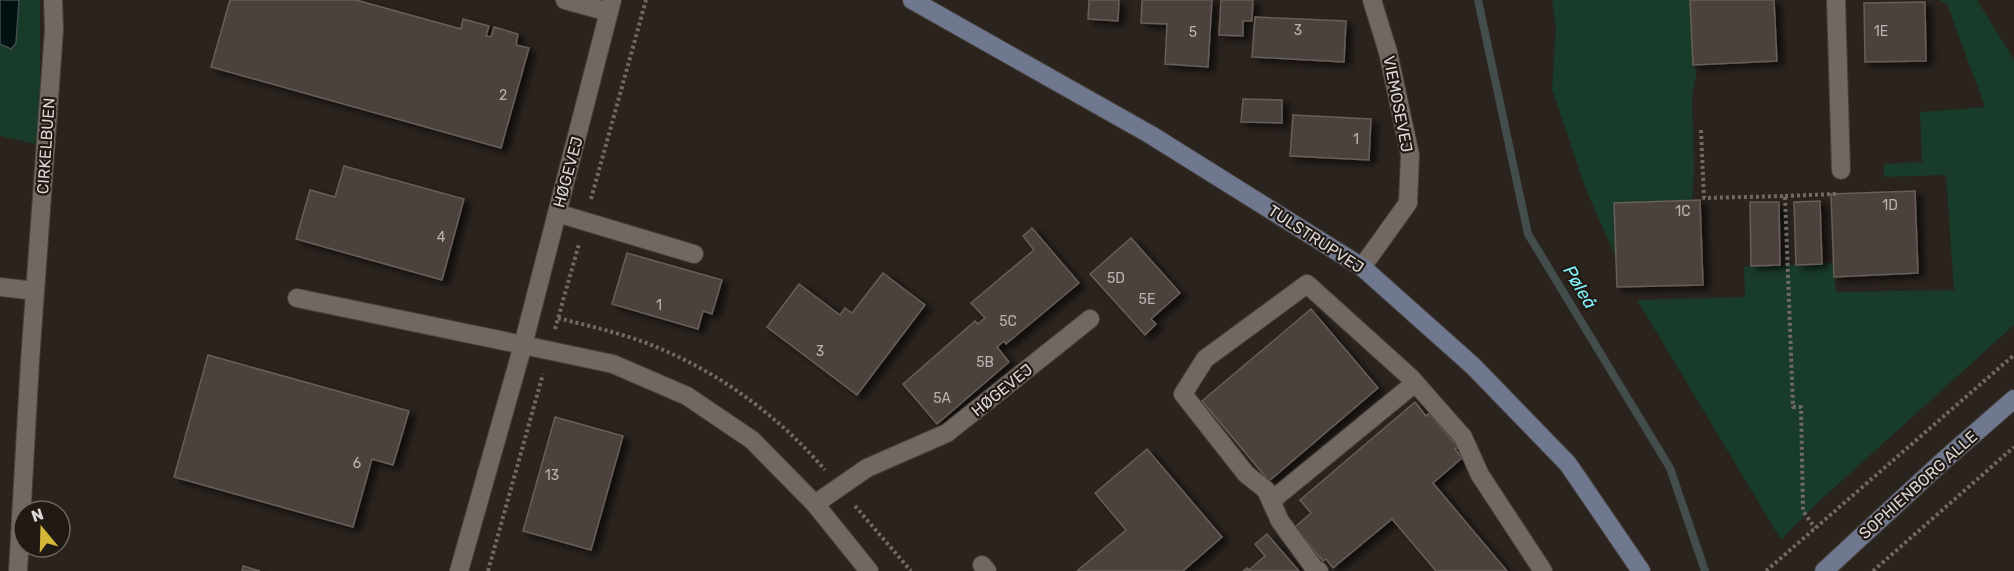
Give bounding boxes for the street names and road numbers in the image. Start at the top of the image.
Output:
street label: VIEMOSEVEJ [1379,54,1417,154]
street label: CIRKELBUEN [33,97,59,195]
street label: HØGEVEJ [549,134,587,210]
street label: TULSTRUPVEJ [1264,201,1368,277]
street label: HØGEVEJ [968,360,1036,420]
street label: SOPHIENBORG ALLE [1855,427,1981,543]

